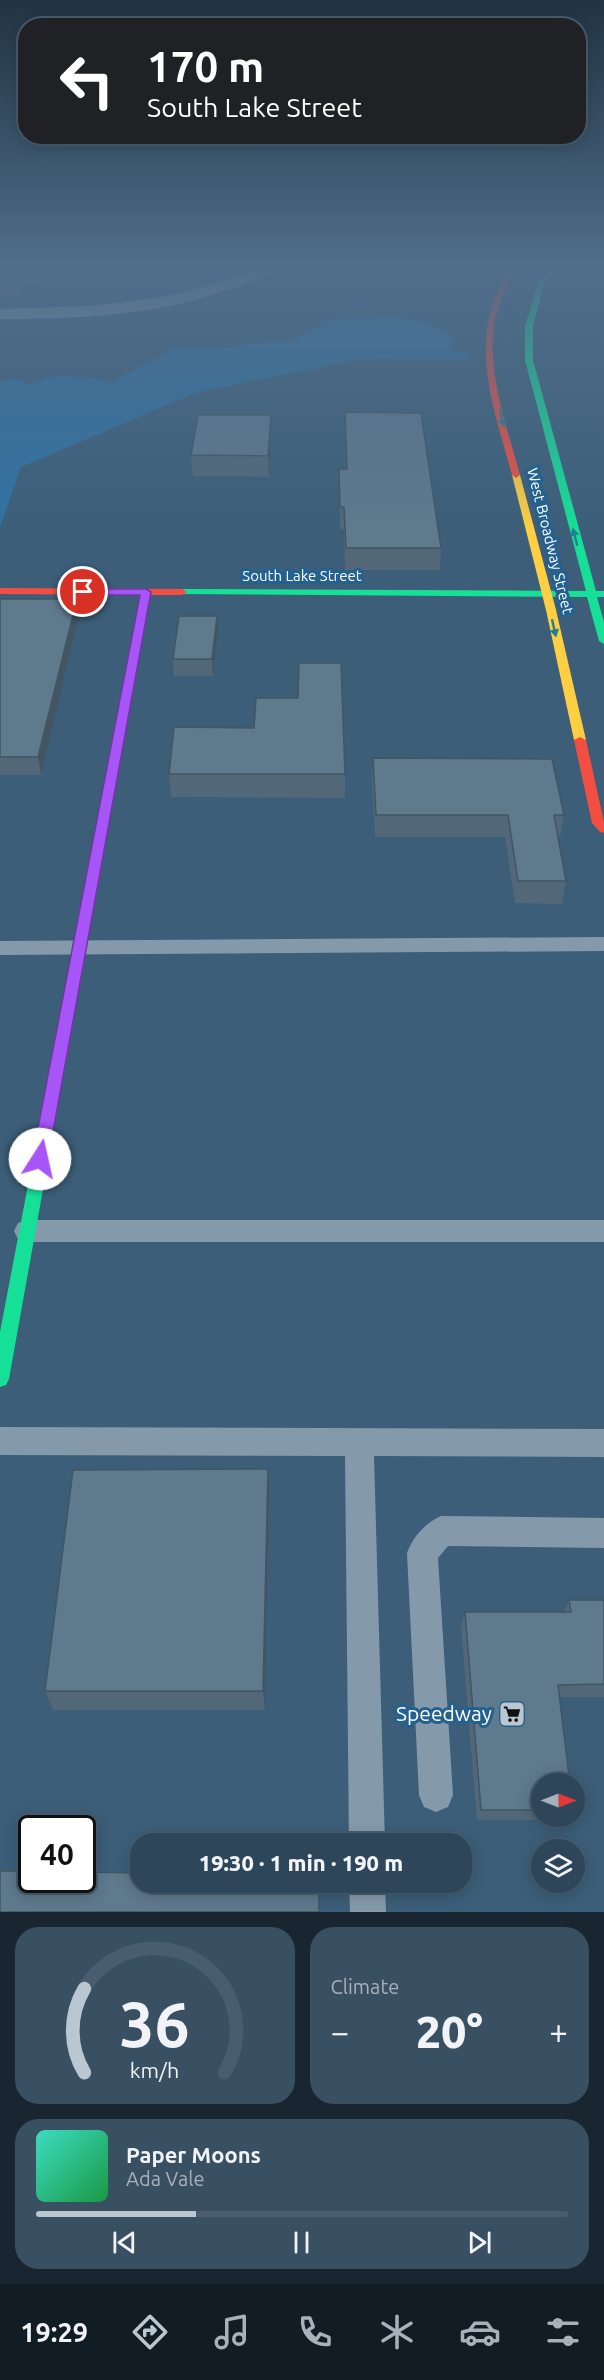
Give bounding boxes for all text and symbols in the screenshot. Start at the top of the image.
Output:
icon: left [48,42,126,120]
text: 170 m [147,43,264,90]
text: South Lake Street [147,92,362,122]
one-way arrow [497,409,507,427]
street label: West Broadway Street [524,466,577,616]
one-way arrow [570,528,580,546]
pin [57,566,108,617]
street label: South Lake Street [242,567,362,584]
icon: arrive [66,575,99,608]
one-way arrow [550,618,560,637]
position arrow [8,1127,72,1191]
supermarket icon: Speedway [497,1699,527,1729]
place label: Speedway [396,1701,492,1725]
north arrow [531,1773,585,1827]
map controls [531,1773,585,1893]
speed limit sign: 40 [18,1815,96,1893]
button: layers [531,1839,585,1893]
text: 19:30 · 1 min · 190 m [199,1850,403,1875]
text: Climate [331,1975,399,1998]
text: 36 [120,1989,190,2059]
text: 20° [416,2006,483,2057]
text: − [331,2013,349,2050]
text: + [549,2013,568,2050]
text: km/h [130,2058,179,2082]
text: Paper Moons [126,2142,261,2167]
text: Ada Vale [126,2167,204,2190]
icon: previous [108,2226,141,2259]
icon: pause [285,2226,318,2259]
icon: next [463,2226,496,2259]
icon: directions [129,2311,171,2353]
icon: music [211,2311,253,2353]
icon: phone [294,2311,336,2353]
icon: climate [376,2311,418,2353]
icon: car [459,2311,501,2353]
icon: filters [542,2311,584,2353]
text: 19:29 [20,2317,88,2347]

